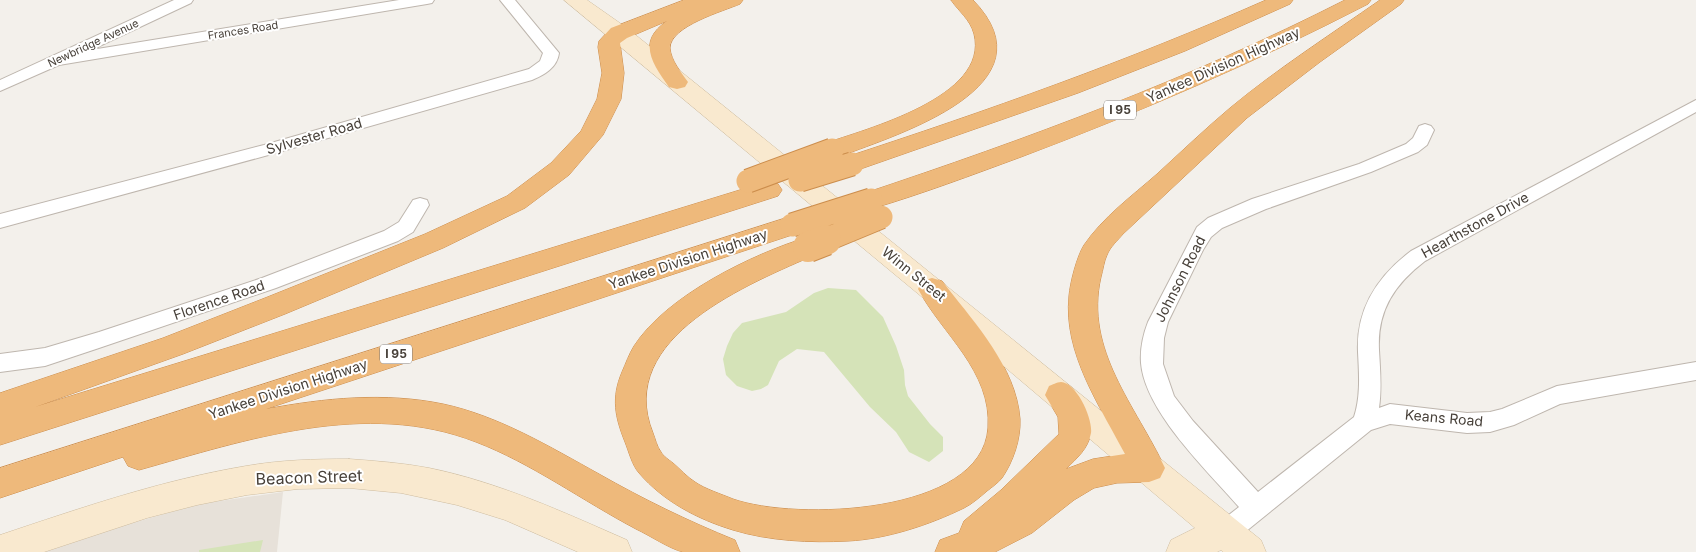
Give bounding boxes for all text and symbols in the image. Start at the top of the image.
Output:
street label: Newbridge Avenue [45,16,141,70]
street label: Frances Road [207,18,279,42]
street label: Yankee Division Highway [1143,23,1302,106]
road number: I 95 [1104,100,1136,120]
street label: Sylvester Road [264,114,364,157]
street label: Hearthstone Drive [1418,188,1531,261]
street label: Yankee Division Highway [606,225,770,292]
street label: Johnson Road [1150,233,1209,325]
street label: Winn Street [879,243,950,305]
street label: Florence Road [171,276,267,323]
road number: I 95 [380,344,412,364]
street label: Yankee Division Highway [206,355,370,422]
street label: Keans Road [1404,406,1484,429]
street label: Beacon Street [255,465,363,489]

